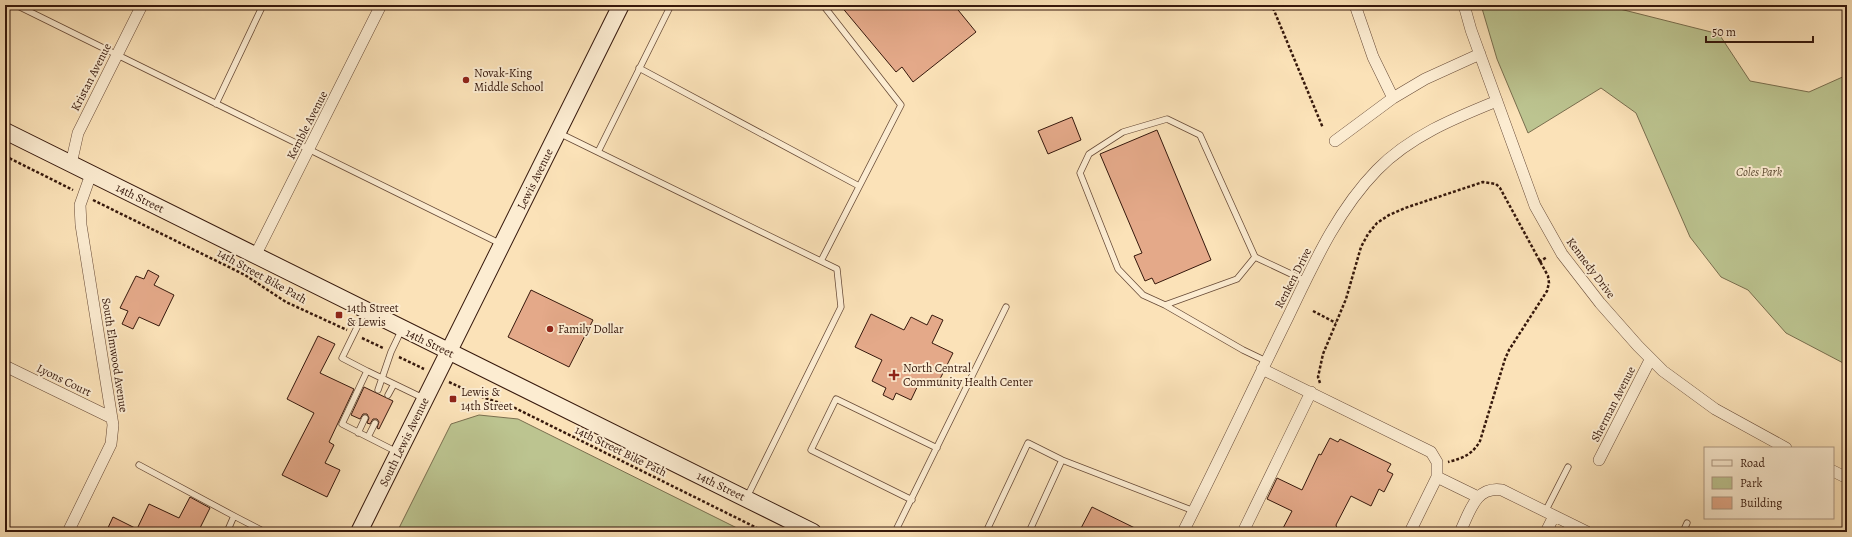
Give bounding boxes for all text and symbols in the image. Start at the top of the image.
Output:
scale bar [1706,18,1813,44]
text: 50 m [1712,24,1736,40]
street label: Kristan Avenue [67,40,115,114]
place label: Novak-King Middle School [474,65,544,95]
marker: Novak-King Middle School [461,75,471,85]
street label: Kemble Avenue [283,88,331,162]
street label: Lewis Avenue [513,146,557,212]
park label: Coles Park [1736,164,1783,180]
street label: 14th Street [113,179,167,217]
street label: Kennedy Drive [1563,234,1619,302]
street label: 14th Street Bike Path [214,245,310,308]
street label: Renken Drive [1271,245,1315,311]
street label: South Elmwood Avenue [98,297,132,413]
place label: 14th Street & Lewis [347,300,399,330]
marker: 14th Street & Lewis [334,310,344,320]
place label: Family Dollar [558,321,624,337]
street label: 14th Street [403,324,457,362]
marker: Family Dollar [545,324,555,334]
street label: Lyons Court [34,360,94,400]
place label: North Central Community Health Center [903,360,1033,390]
street label: Sherman Avenue [1587,363,1639,445]
marker: North Central Community Health Center [888,369,900,381]
place label: Lewis & 14th Street [461,384,513,414]
marker: Lewis & 14th Street [448,394,458,404]
street label: South Lewis Avenue [375,395,433,489]
street label: 14th Street Bike Path [572,422,670,480]
legend [1704,447,1834,519]
text: Road [1740,455,1766,471]
street label: 14th Street [694,467,748,505]
text: Park [1740,475,1763,491]
text: Building [1740,495,1782,511]

